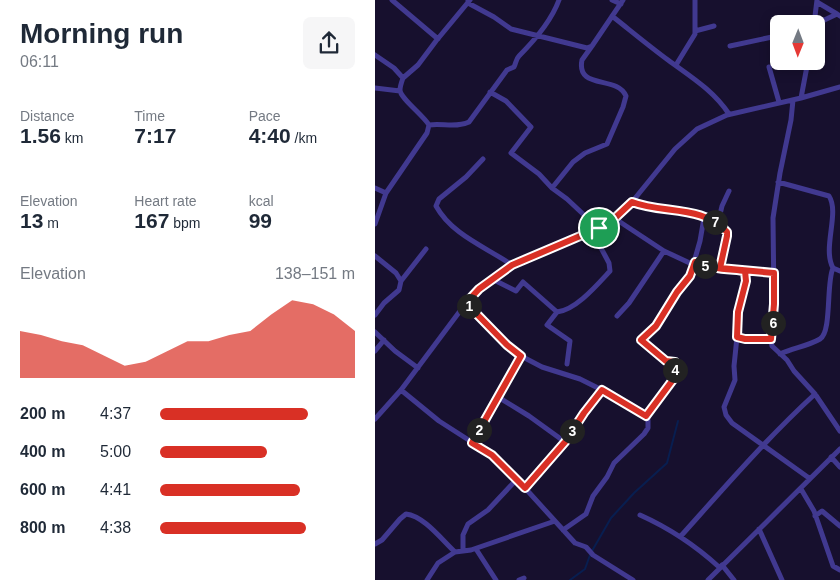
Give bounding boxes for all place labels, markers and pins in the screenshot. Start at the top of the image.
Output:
pin [578,207,620,249]
pin: 7 [703,210,727,234]
pin: 5 [693,254,717,278]
pin: 1 [457,294,481,318]
pin: 6 [761,310,785,336]
pin: 4 [663,358,687,382]
pin: 2 [467,418,491,442]
pin: 3 [559,418,585,444]

